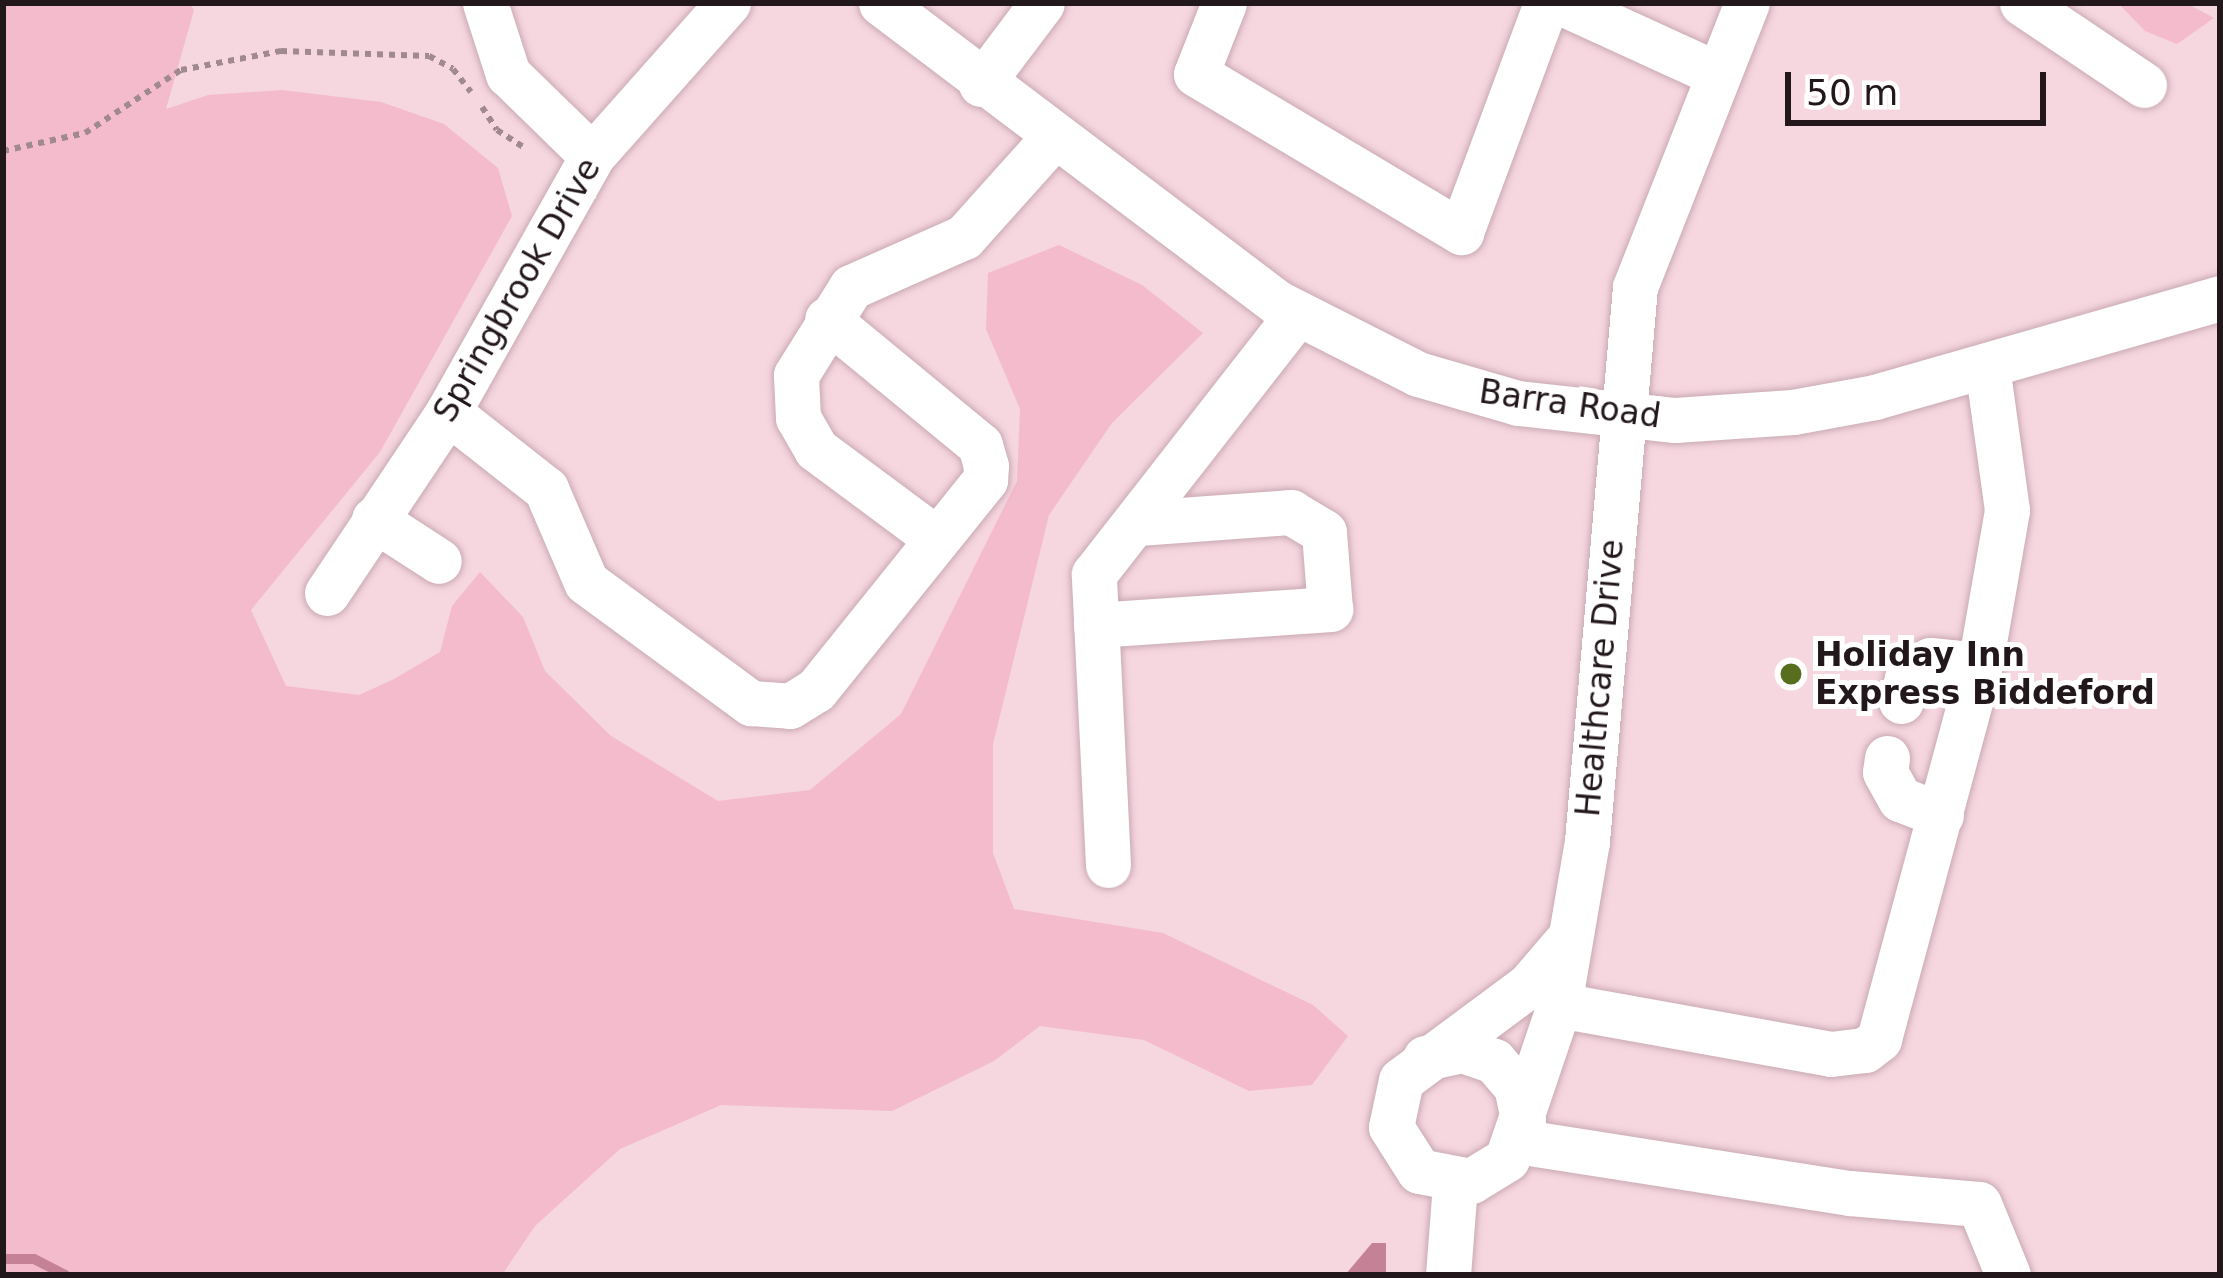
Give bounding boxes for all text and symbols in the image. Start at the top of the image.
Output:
scale bar [1791,48,2052,122]
text: 50 m [1806,72,1898,113]
street label: Springbrook Drive [425,151,609,429]
street label: Barra Road [1477,372,1663,436]
street label: Healthcare Drive [1568,538,1632,818]
place label: Holiday Inn Express Biddeford [1815,635,2155,713]
marker: Holiday Inn Express Biddeford [1778,661,1804,687]

